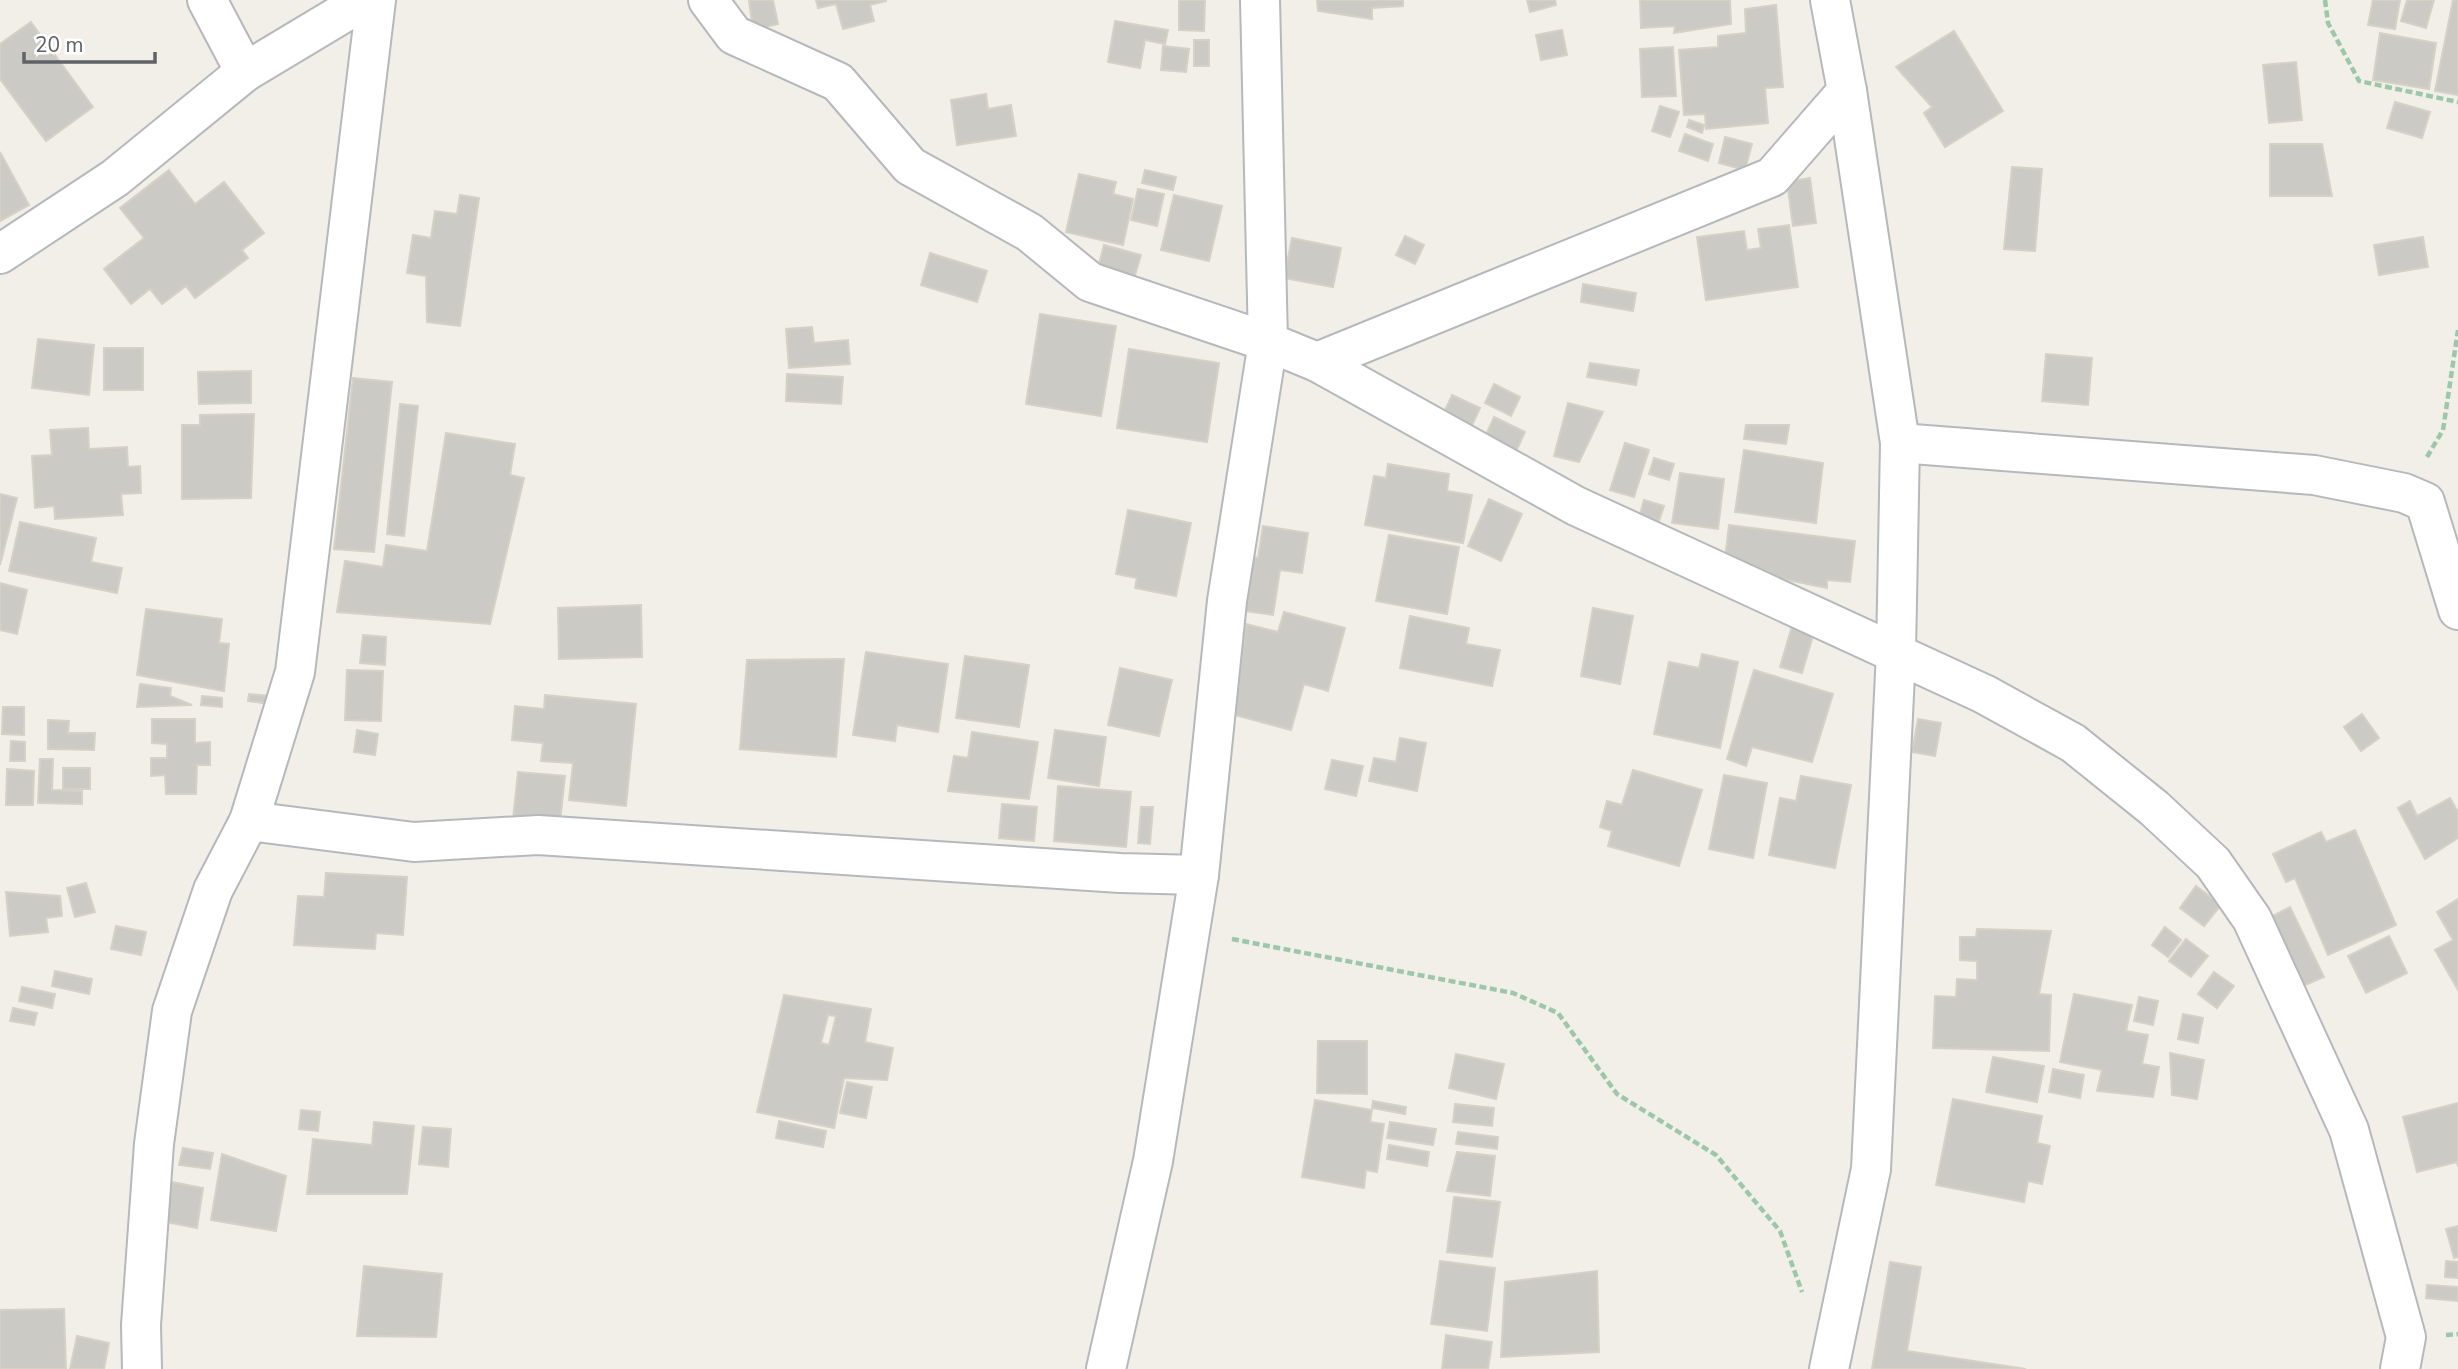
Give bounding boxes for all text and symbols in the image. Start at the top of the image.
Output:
scale bar [24,21,156,65]
text: 20 m [35,31,84,59]

